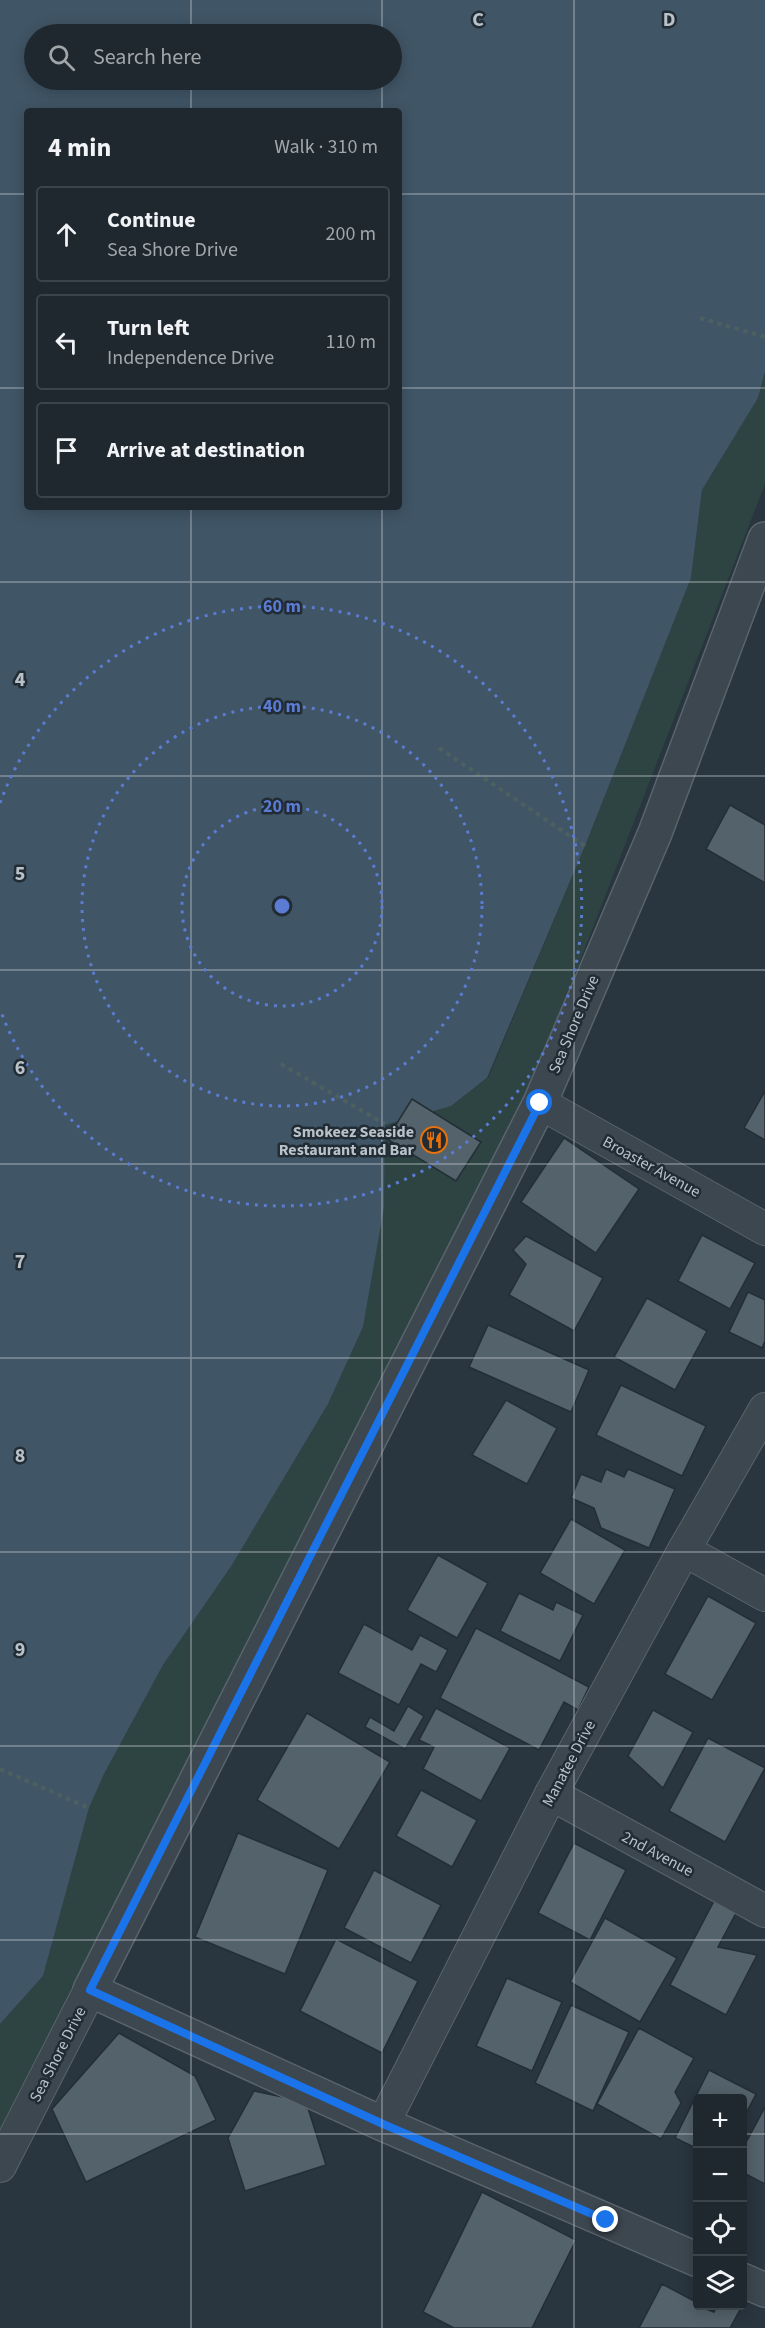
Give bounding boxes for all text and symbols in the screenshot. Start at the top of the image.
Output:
text: C [472,6,484,34]
text: D [663,6,675,34]
search box [24,24,402,90]
icon: search [45,41,78,74]
text: Search here [93,41,201,73]
text: 4 min [48,129,111,166]
text: Walk · 310 m [274,133,378,161]
text: Continue [107,204,196,236]
icon: ahead [50,218,83,251]
text: 200 m [326,220,376,248]
text: Sea Shore Drive [107,236,238,264]
text: Turn left [107,312,189,344]
icon: left [50,326,83,359]
text: 110 m [326,328,376,356]
text: Independence Drive [107,344,274,372]
icon: arrive [50,434,83,467]
text: Arrive at destination [107,434,305,466]
text: 60 m [263,594,301,619]
text: 4 [15,666,26,694]
text: 40 m [263,694,301,719]
text: 20 m [263,794,301,819]
text: 5 [15,860,25,888]
centre of rings [272,896,292,916]
street label: Sea Shore Drive [543,972,605,1077]
text: 6 [15,1054,25,1082]
route start [526,1089,552,1115]
place label: Smokeez Seaside Restaurant and Bar [279,1121,415,1161]
restaurant icon: Smokeez Seaside Restaurant and Bar [419,1125,449,1155]
street label: Broaster Avenue [599,1131,705,1203]
text: 7 [15,1248,25,1276]
text: 8 [15,1442,25,1470]
text: 9 [15,1636,25,1664]
street label: Manatee Drive [537,1716,601,1811]
street label: 2nd Avenue [618,1826,697,1882]
street label: Sea Shore Drive [24,2003,91,2106]
map controls [693,2094,747,2310]
button: + [693,2094,747,2148]
button: − [693,2148,747,2202]
button: locate [693,2202,747,2256]
route end [592,2206,618,2232]
button: layers [693,2256,747,2310]

